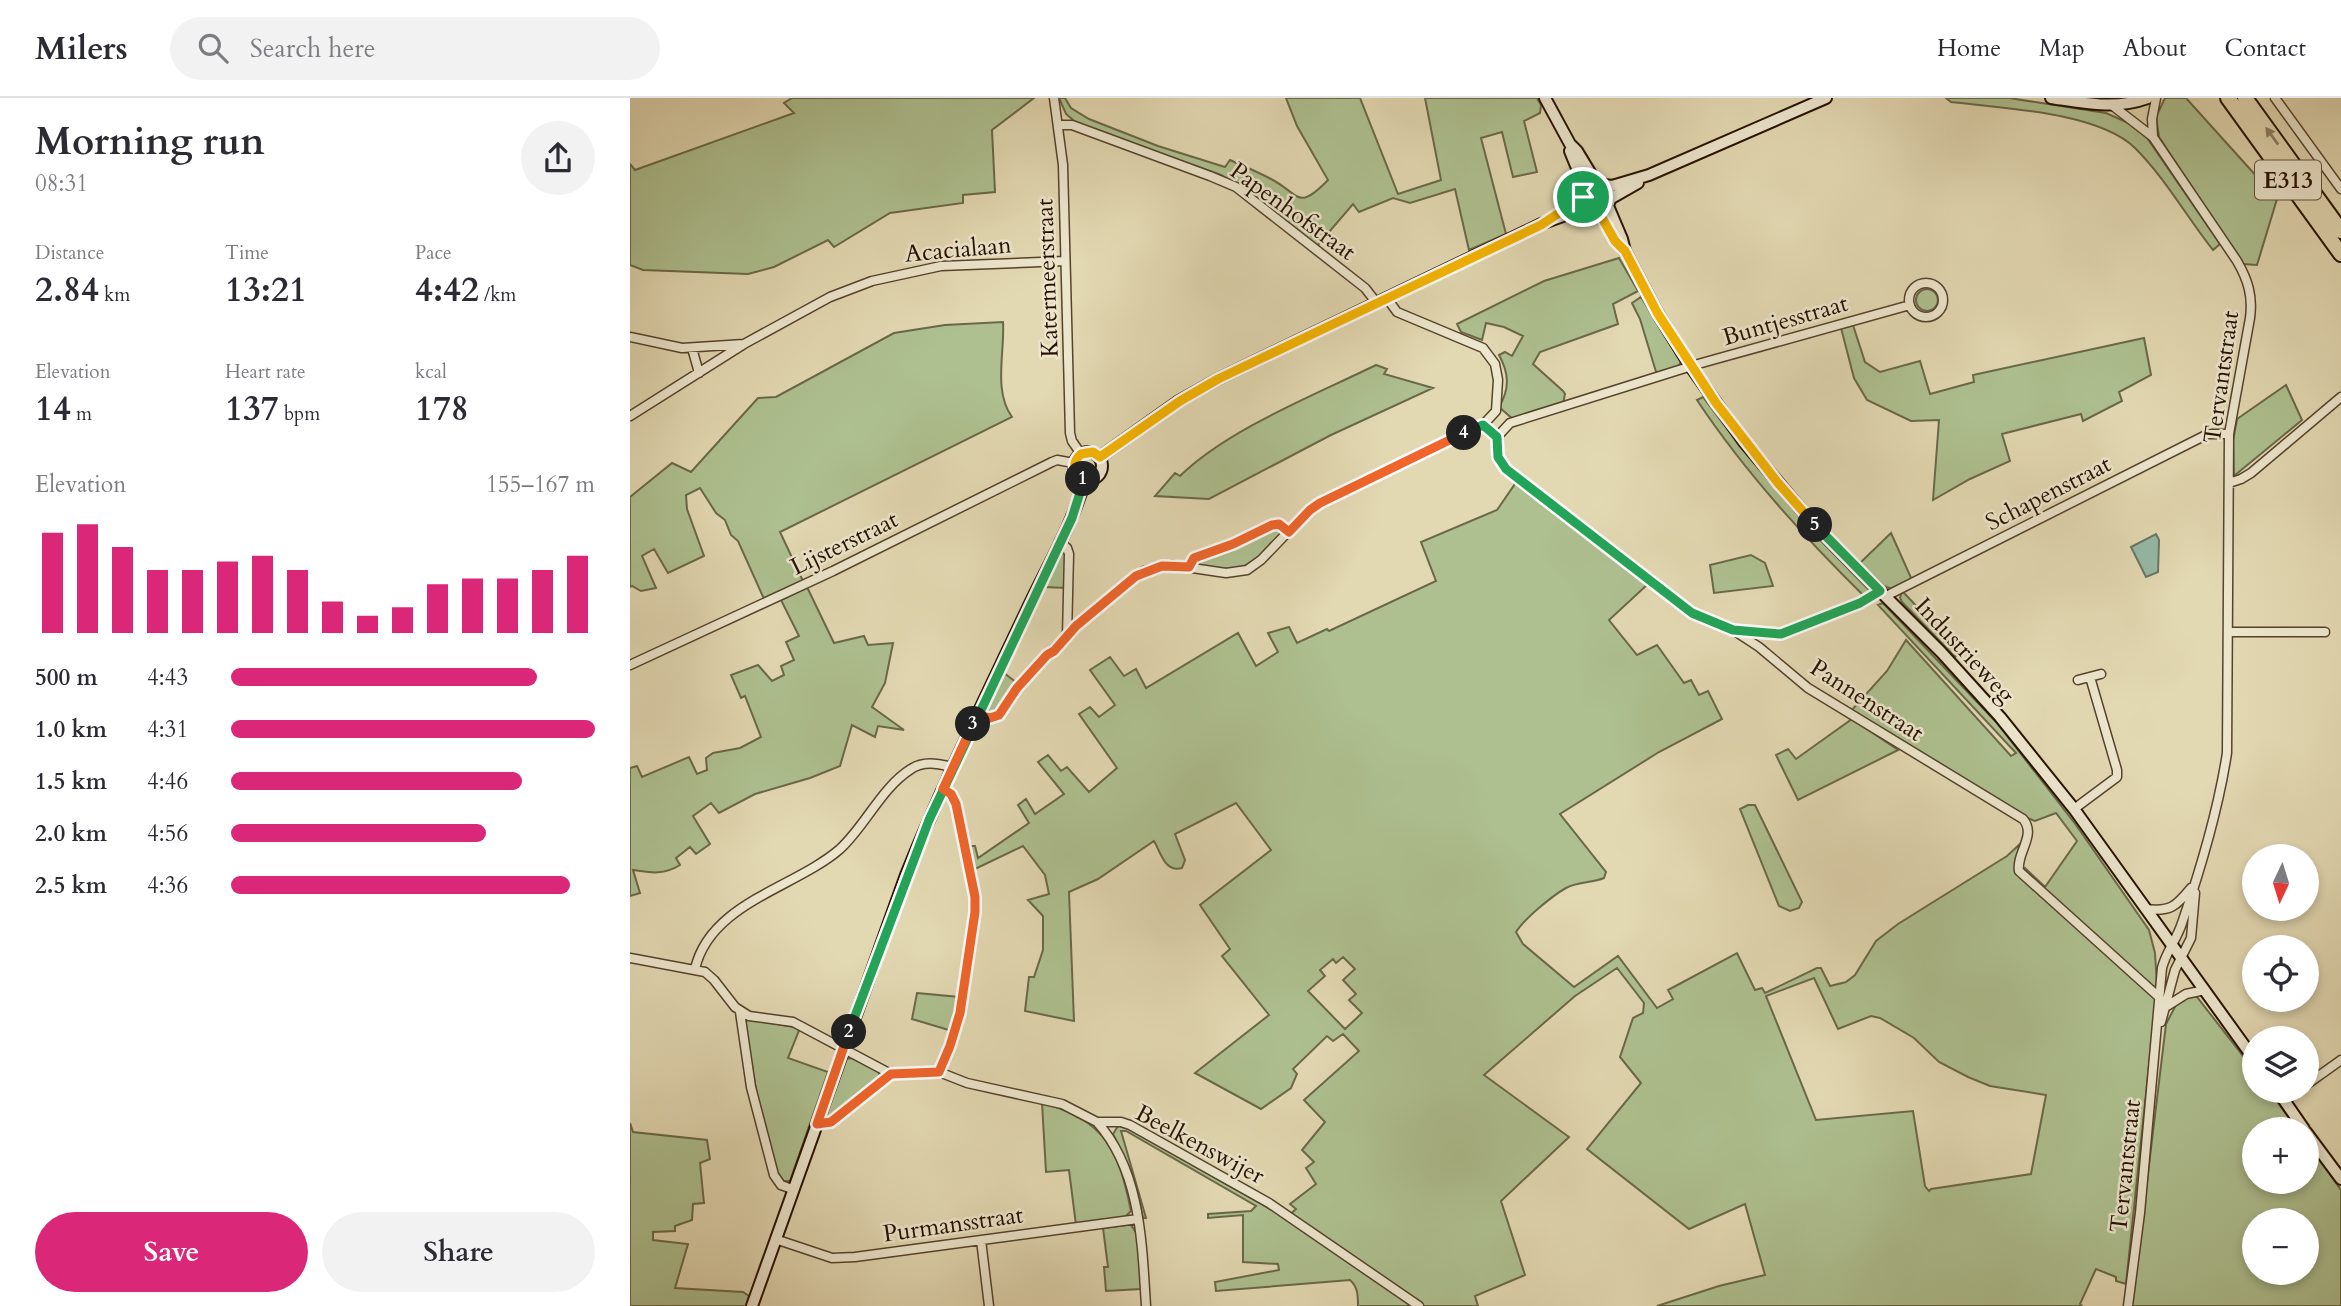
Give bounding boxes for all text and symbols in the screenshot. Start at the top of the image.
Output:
search box [170,17,660,80]
text: Milers [35,26,128,71]
icon: search [194,29,232,67]
text: Search here [250,31,376,66]
text: Home [1937,32,2001,65]
text: Map [2039,32,2085,65]
text: About [2123,32,2187,65]
text: Contact [2225,32,2306,65]
text: Morning run [35,116,265,168]
button: share [521,121,595,195]
one-way arrow [2266,127,2280,145]
street label: Papenhofstraat [1223,155,1363,268]
road number: E313 [2255,160,2321,200]
pin [1553,167,1613,227]
text: 08:31 [35,168,88,199]
icon: arrive [1564,178,1602,216]
street label: Katermeerstraat [1028,198,1067,358]
street label: Acacialaan [903,228,1013,271]
text: Distance [35,240,104,266]
text: Time [225,240,269,266]
text: Pace [415,240,452,266]
text: 2.84 [35,266,99,314]
text: 13:21 [225,266,307,314]
text: 4:42 [415,266,479,314]
text: km [99,282,130,308]
text: /km [479,282,516,308]
street label: Buntjesstraat [1719,287,1852,354]
street label: Tervantstraat [2196,308,2247,446]
text: Elevation [35,359,110,385]
text: Heart rate [225,359,306,385]
text: kcal [415,359,447,385]
text: 14 [35,385,71,433]
text: 137 [225,385,279,433]
text: 178 [415,385,469,433]
text: m [71,401,92,427]
text: bpm [279,401,320,427]
pin: 4 [1446,416,1482,450]
text: 4 [1459,419,1468,445]
street label: Schapenstraat [1980,448,2117,539]
pin: 1 [1065,462,1100,496]
text: 1 [1078,465,1087,491]
text: Elevation [35,469,126,500]
text: 155–167 m [486,469,595,500]
street label: Lijsterstraat [785,503,904,584]
pin: 5 [1798,508,1832,542]
text: 5 [1810,511,1819,537]
street label: Industrieweg [1907,590,2023,711]
street label: Pannenstraat [1804,651,1930,750]
text: 500 m [35,662,98,693]
text: 4:43 [147,662,188,693]
pin: 3 [956,706,990,742]
text: 3 [968,710,977,736]
text: 1.0 km [35,714,107,745]
text: 4:31 [147,714,188,745]
text: 1.5 km [35,766,107,797]
text: 4:46 [147,766,188,797]
text: 2.0 km [35,818,107,849]
text: 4:56 [147,818,188,849]
north arrow [2242,844,2319,920]
map controls [2242,844,2319,1285]
text: 2.5 km [35,870,107,901]
text: 4:36 [147,870,188,901]
button: locate [2242,935,2319,1012]
pin: 2 [832,1014,866,1049]
text: 2 [844,1018,853,1044]
button: layers [2242,1026,2319,1103]
street label: Beelkenswijer [1129,1097,1270,1192]
street label: Tervantstraat [2102,1097,2149,1234]
button: + [2242,1117,2319,1194]
street label: Purmansstraat [881,1198,1026,1251]
button: − [2242,1208,2319,1285]
button: Save [35,1212,308,1292]
button: Share [322,1212,595,1292]

